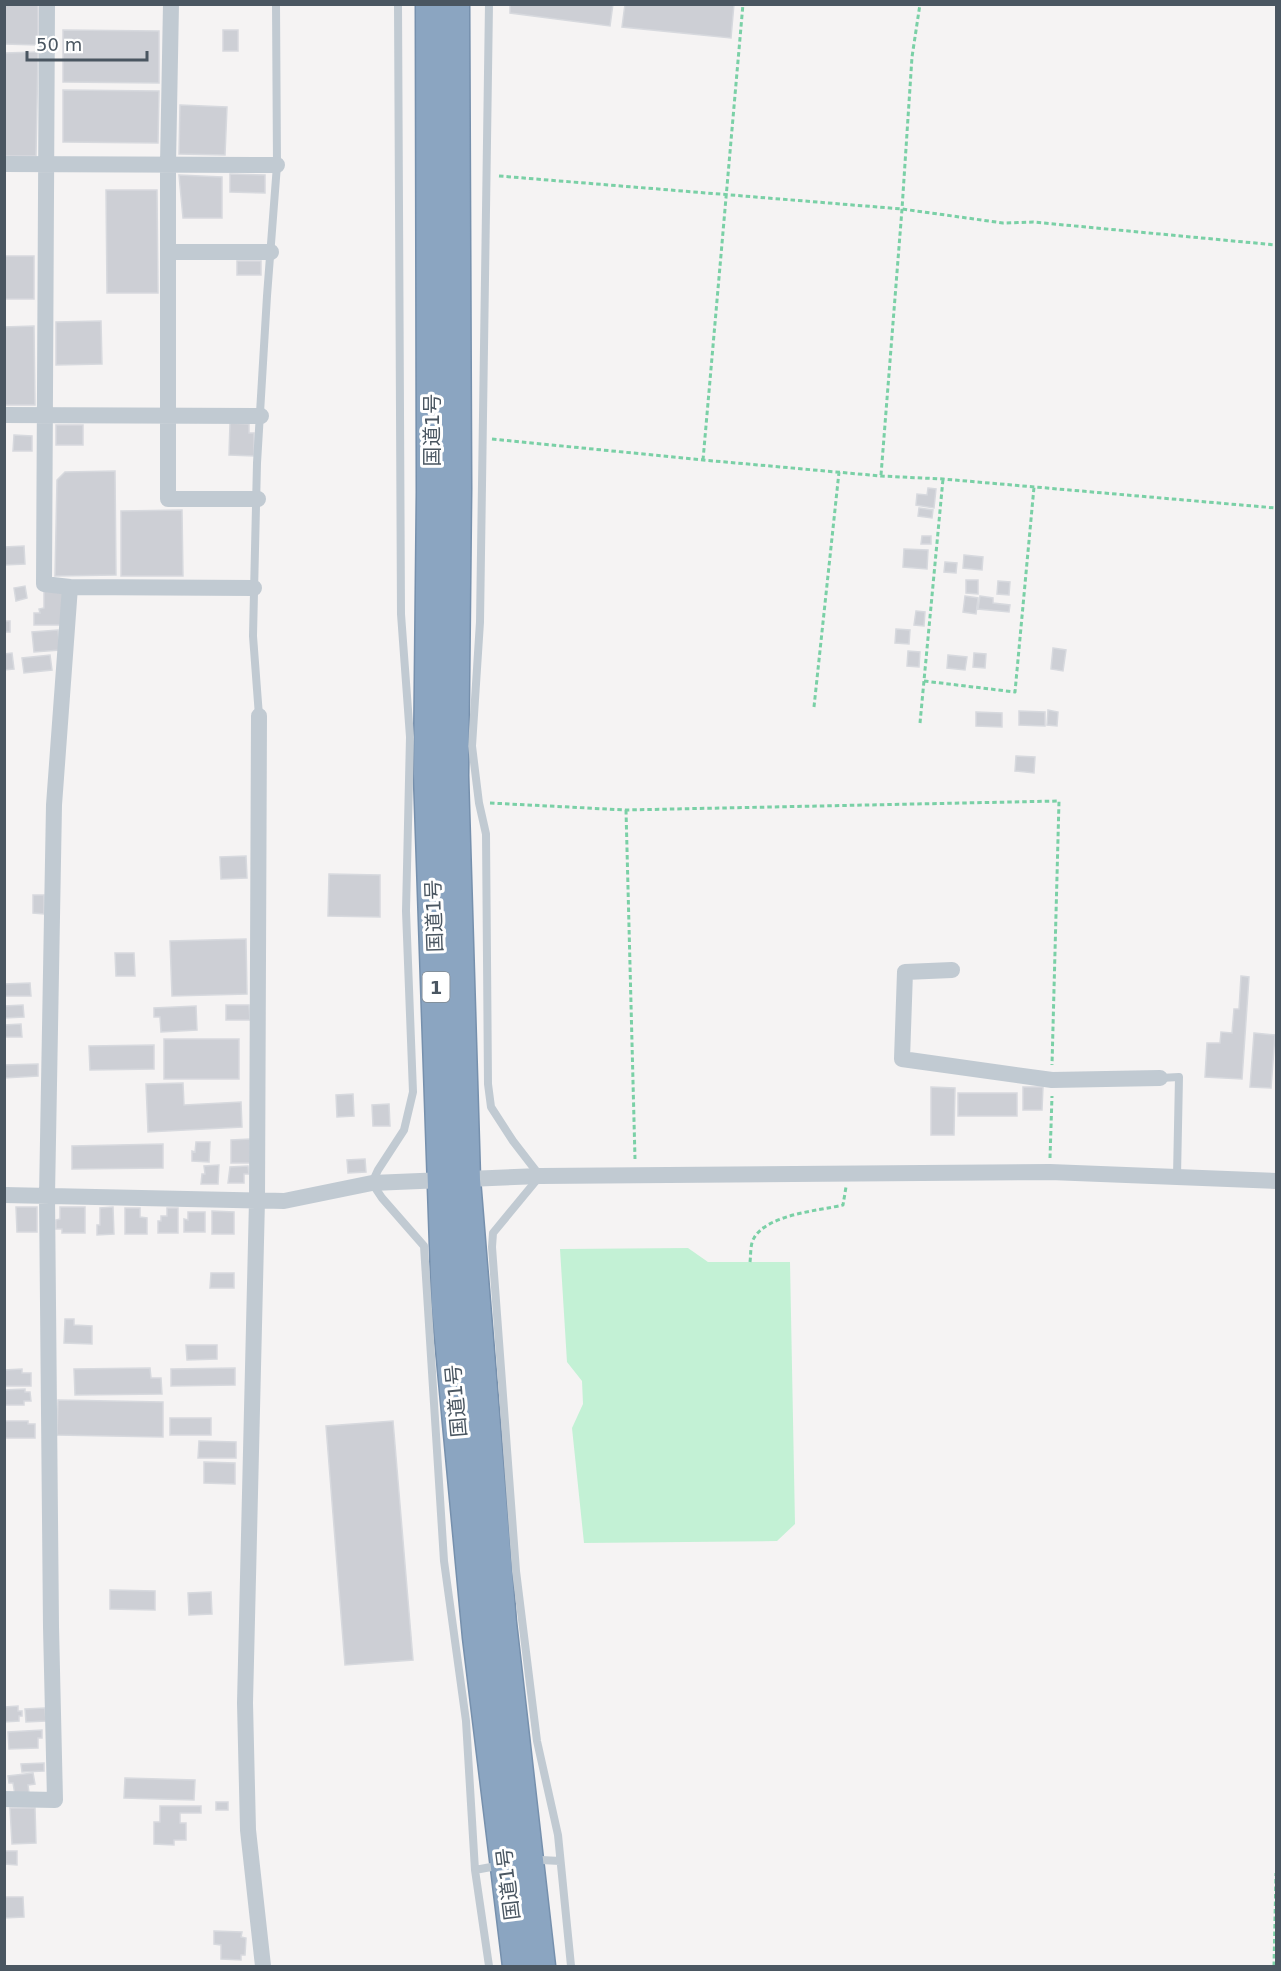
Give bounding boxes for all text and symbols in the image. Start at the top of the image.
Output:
scale bar [27,24,147,62]
text: 50 m [36,34,82,55]
street label: 国道1号 [420,394,444,466]
street label: 国道1号 [421,879,447,953]
road number: 1 [422,972,450,1002]
street label: 国道1号 [441,1364,471,1438]
street label: 国道1号 [492,1846,524,1922]

